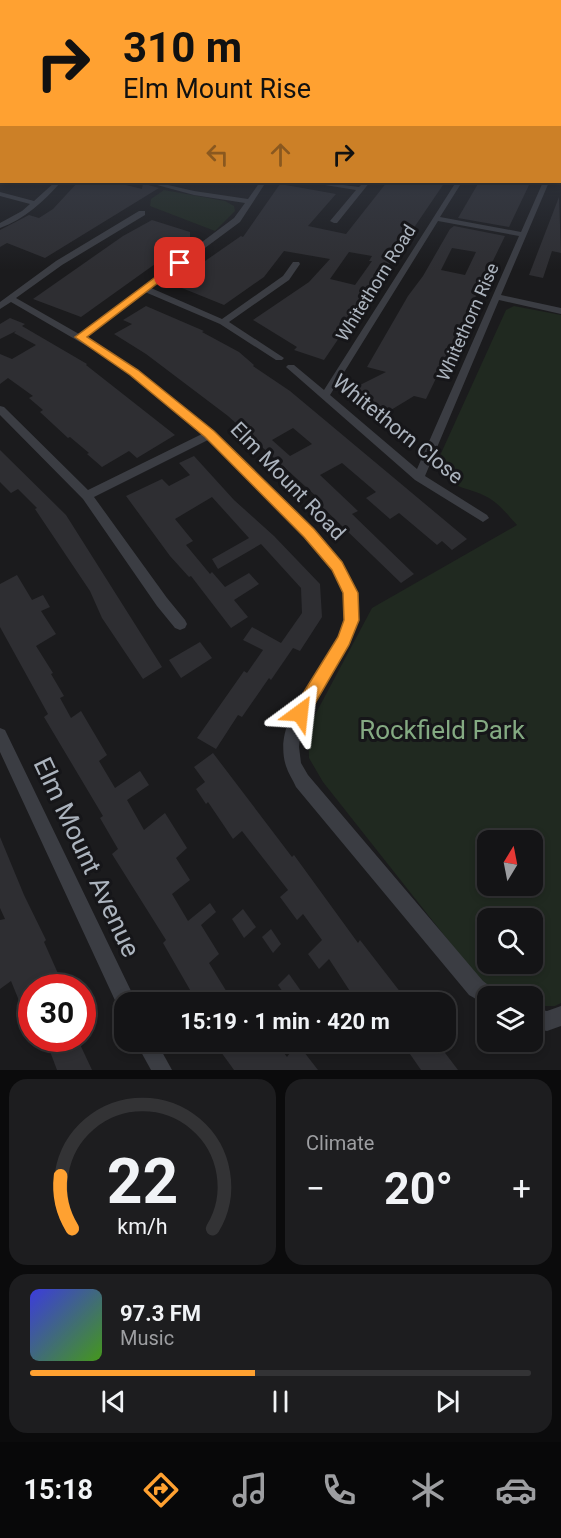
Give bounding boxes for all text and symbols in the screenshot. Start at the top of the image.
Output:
text: 310 m [123,23,242,72]
icon: right [24,24,102,102]
text: Elm Mount Rise [123,73,311,105]
icon: left [201,138,234,171]
icon: ahead [264,138,297,171]
icon: right [327,138,360,171]
street label: Whitethorn Road [331,221,420,345]
pin [154,237,205,288]
icon: arrive [163,246,196,279]
street label: Whitethorn Rise [432,260,503,384]
street label: Whitethorn Close [328,369,468,489]
street label: Elm Mount Road [226,417,350,545]
position arrow [268,681,332,745]
park label: Rockfield Park [359,715,526,745]
street label: Elm Mount Avenue [28,753,146,961]
north arrow [477,830,543,896]
map controls [477,830,543,1052]
button: search [477,908,543,974]
speed limit sign: 30 [18,974,96,1052]
button: layers [477,986,543,1052]
text: 15:19 · 1 min · 420 m [180,1009,390,1034]
text: Climate [306,1131,374,1155]
text: 22 [107,1145,178,1218]
text: 20° [384,1162,453,1215]
text: − [306,1169,325,1208]
text: + [512,1169,531,1208]
text: km/h [117,1214,168,1239]
text: 97.3 FM [120,1301,201,1326]
text: Music [120,1326,174,1350]
icon: previous [97,1385,130,1418]
icon: pause [264,1385,297,1418]
icon: next [431,1385,464,1418]
icon: directions [140,1469,182,1511]
icon: music [229,1469,271,1511]
icon: phone [318,1469,360,1511]
icon: climate [407,1469,449,1511]
icon: car [495,1469,537,1511]
text: 15:18 [23,1474,93,1506]

